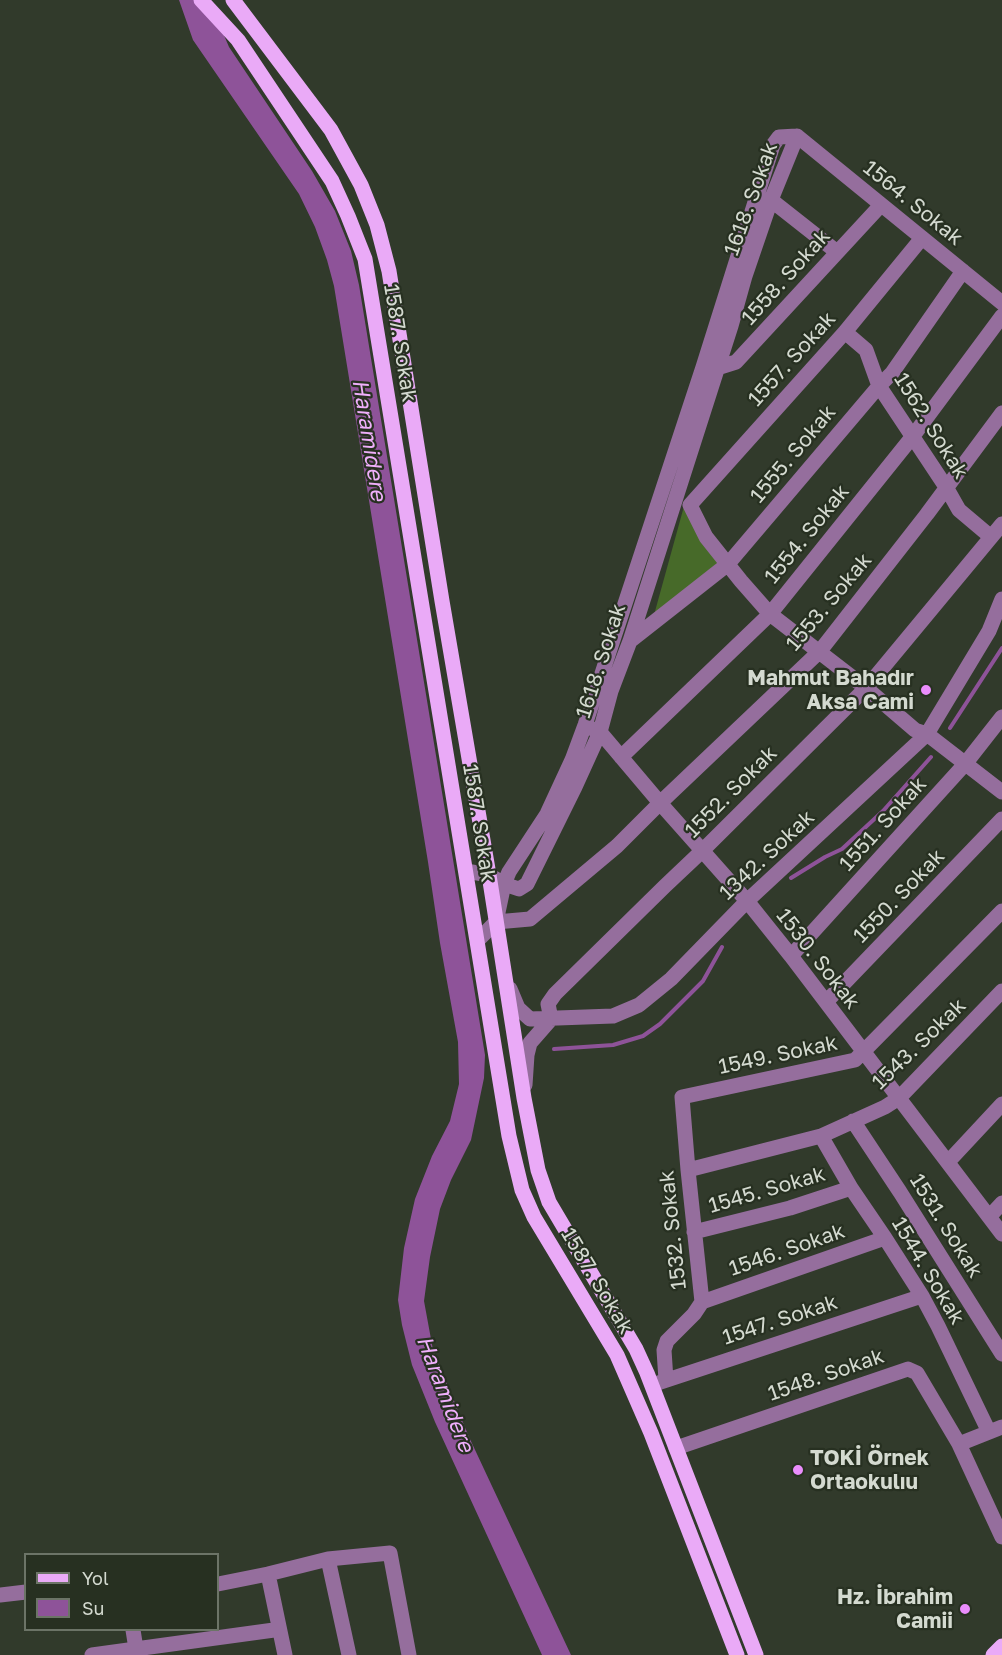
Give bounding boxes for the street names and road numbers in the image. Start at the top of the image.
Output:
street label: 1618. Sokak [719,139,783,259]
street label: 1564. Sokak [858,155,968,251]
street label: 1558. Sokak [736,224,836,330]
street label: 1587. Sokak [378,282,422,404]
street label: 1557. Sokak [743,306,841,412]
street label: 1562. Sokak [888,368,974,484]
street label: 1555. Sokak [745,400,841,508]
street label: 1554. Sokak [759,479,855,589]
street label: 1553. Sokak [781,548,877,656]
street label: 1618. Sokak [571,601,631,721]
street label: 1552. Sokak [680,741,782,843]
street label: 1587. Sokak [457,762,501,884]
street label: 1551. Sokak [834,772,932,876]
street label: 1342. Sokak [714,805,820,905]
street label: 1550. Sokak [848,844,950,948]
street label: 1530. Sokak [771,904,865,1014]
street label: 1543. Sokak [867,993,971,1095]
street label: 1549. Sokak [716,1030,840,1080]
street label: 1545. Sokak [706,1161,828,1219]
street label: 1532. Sokak [654,1169,692,1291]
street label: 1531. Sokak [904,1169,988,1283]
street label: 1544. Sokak [886,1213,970,1329]
street label: 1546. Sokak [726,1218,848,1282]
street label: 1587. Sokak [555,1223,639,1339]
street label: 1547. Sokak [719,1290,841,1350]
street label: 1548. Sokak [765,1343,887,1407]

